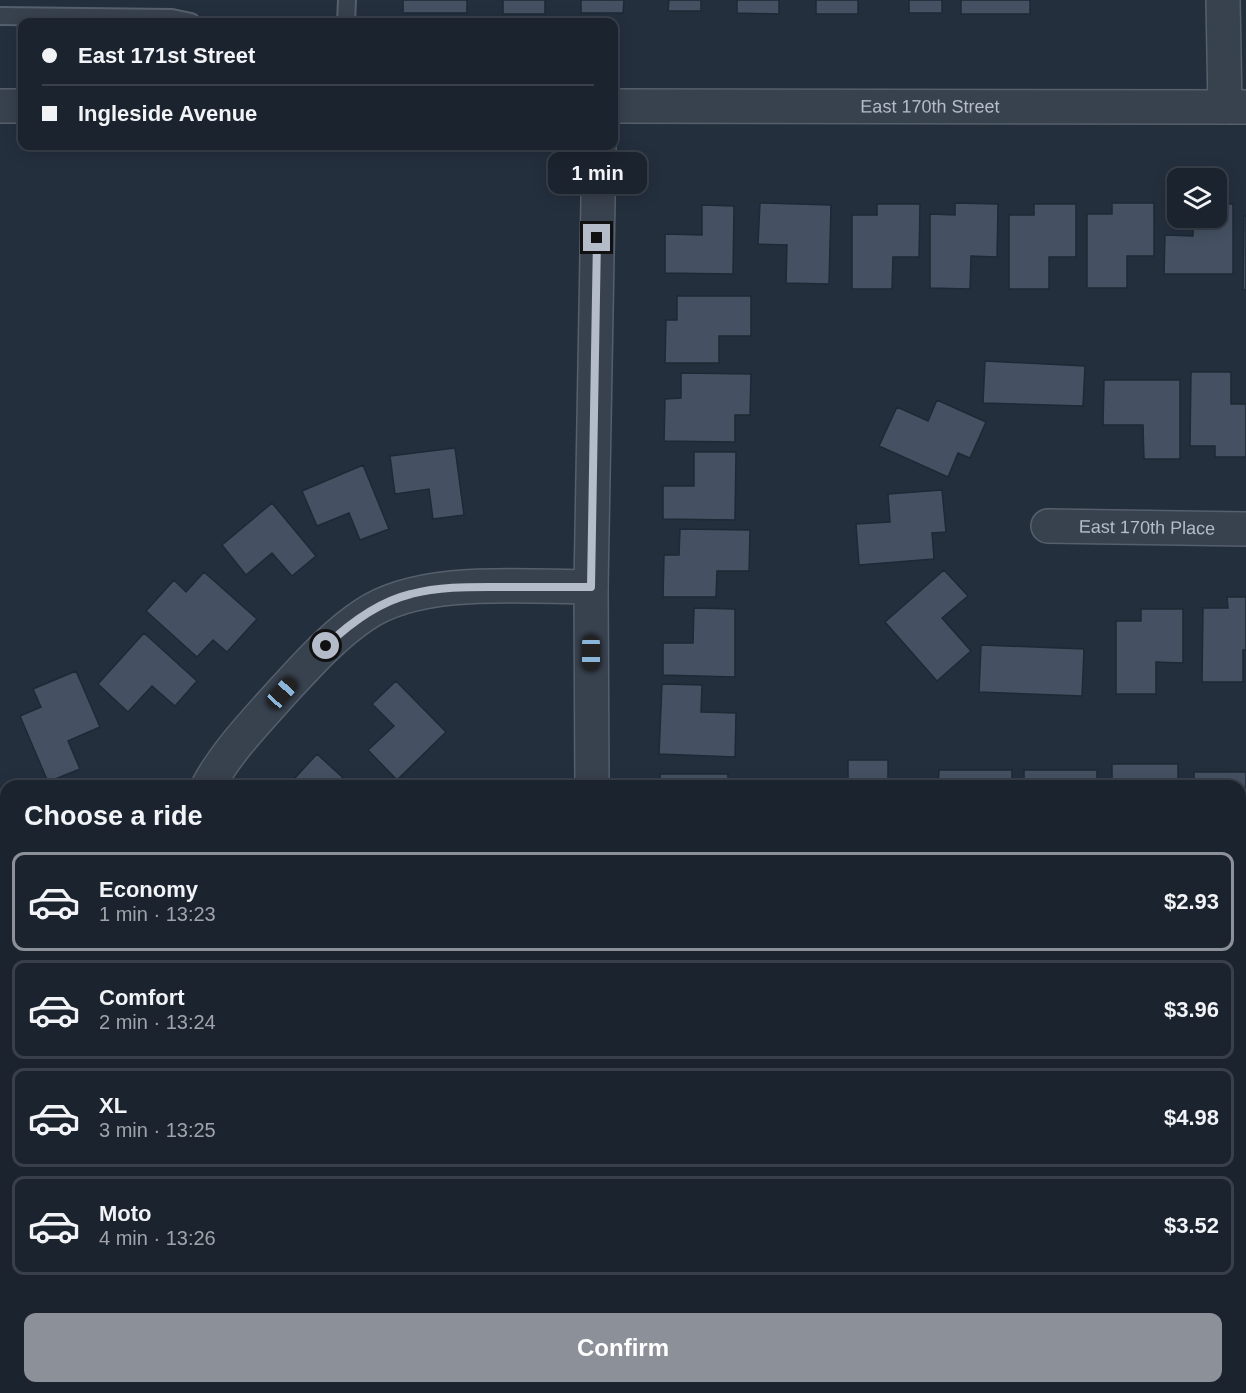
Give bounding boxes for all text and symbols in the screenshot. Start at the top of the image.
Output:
text: East 171st Street [78,43,255,68]
street label: East 170th Street [860,96,1000,117]
text: Ingleside Avenue [78,101,257,126]
callout: 1 min [548,151,646,193]
text: 1 min [571,162,624,184]
map controls [1167,168,1227,228]
button: layers [1167,168,1227,228]
route end [583,224,610,251]
street label: East 170th Place [1079,516,1215,539]
route start [312,632,339,659]
car [582,635,600,671]
car [263,674,301,712]
text: Choose a ride [24,801,203,831]
icon: car [27,875,81,929]
text: Economy [99,877,198,902]
text: $2.93 [1164,889,1219,914]
text: 1 min · 13:23 [99,903,216,925]
icon: car [27,983,81,1037]
text: Comfort [99,985,185,1010]
text: $3.96 [1164,997,1219,1022]
text: 2 min · 13:24 [99,1011,216,1033]
icon: car [27,1091,81,1145]
text: XL [99,1093,127,1118]
text: $4.98 [1164,1105,1219,1130]
text: 3 min · 13:25 [99,1119,216,1141]
icon: car [27,1199,81,1253]
text: Moto [99,1201,152,1226]
text: $3.52 [1164,1213,1219,1238]
text: 4 min · 13:26 [99,1227,216,1249]
button: Confirm [24,1313,1222,1382]

